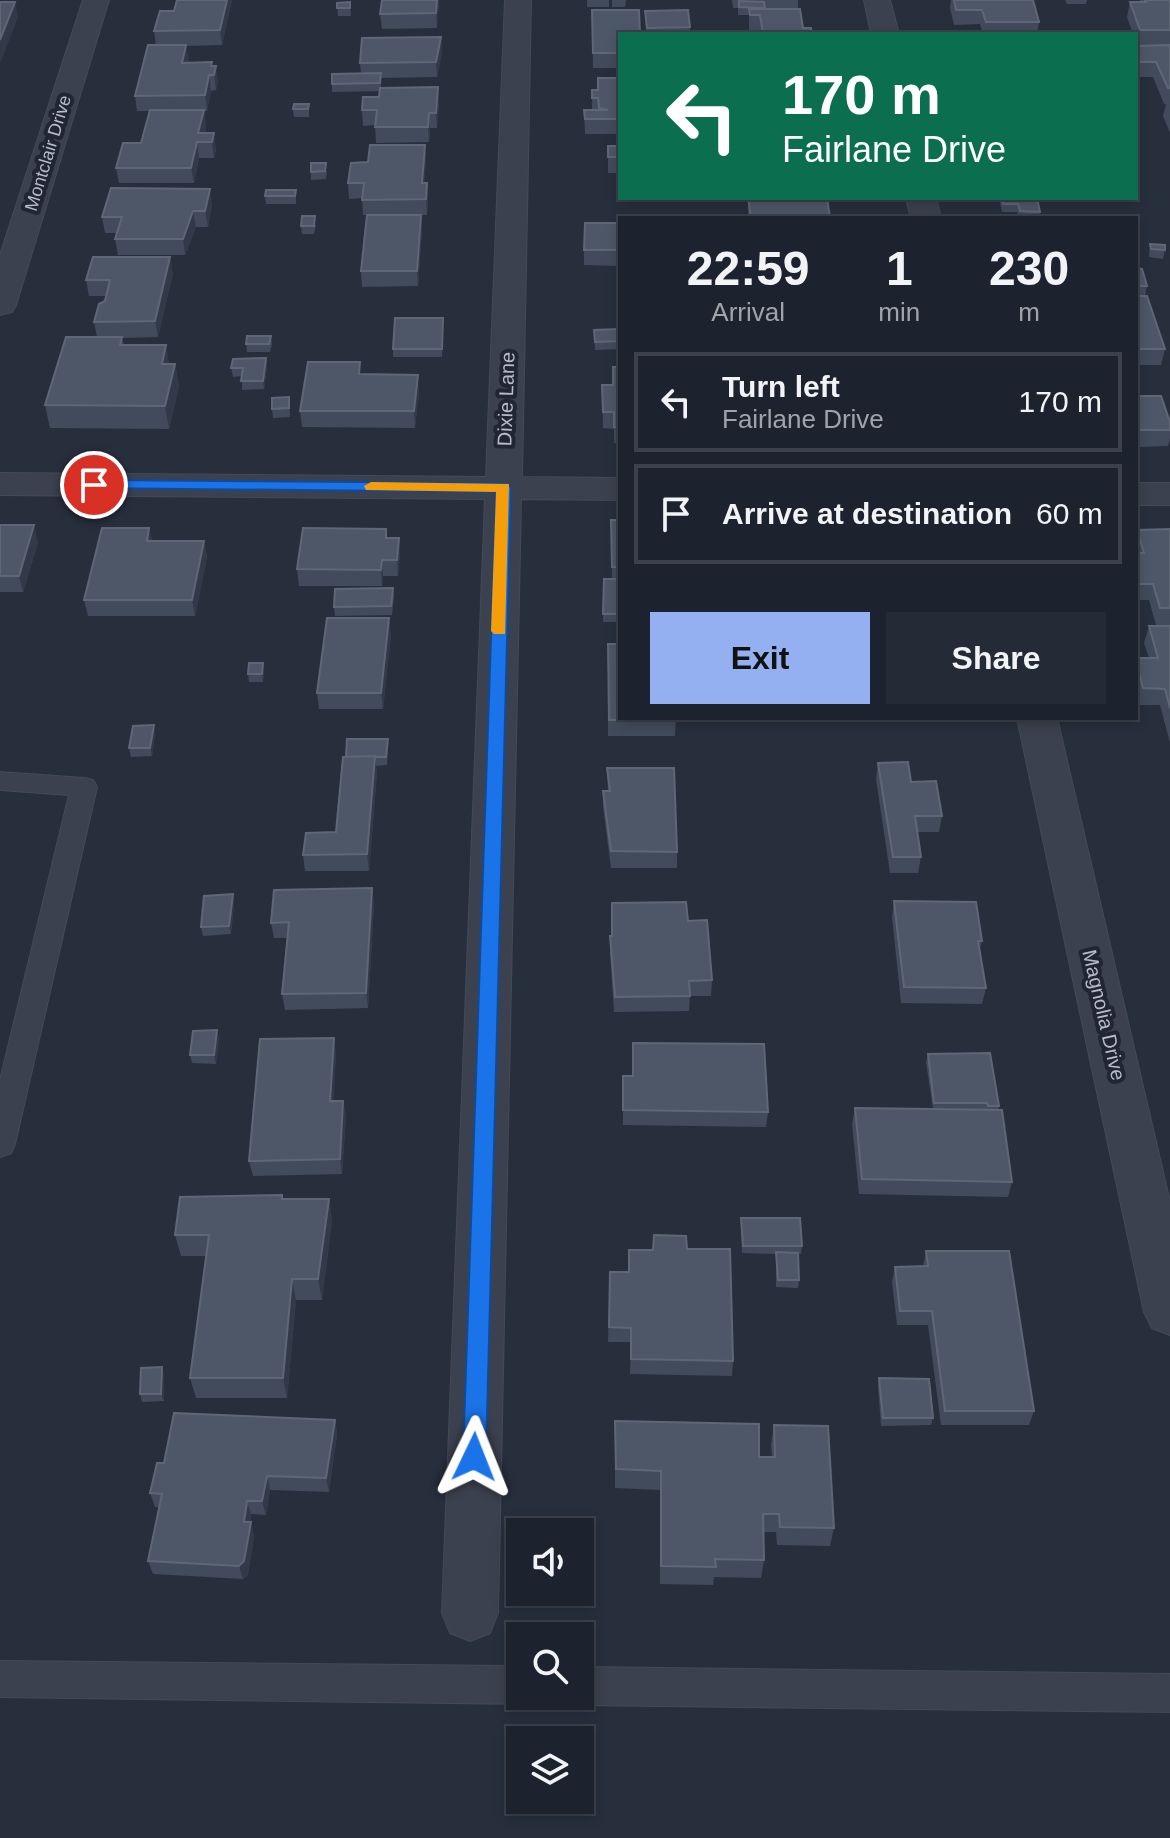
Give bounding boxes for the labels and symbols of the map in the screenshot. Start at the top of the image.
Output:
street label: Montclair Drive [21,93,75,213]
street label: Dixie Lane [493,351,519,447]
pin [60,451,128,519]
street label: Magnolia Drive [1078,948,1130,1082]
position arrow [432,1415,516,1499]

